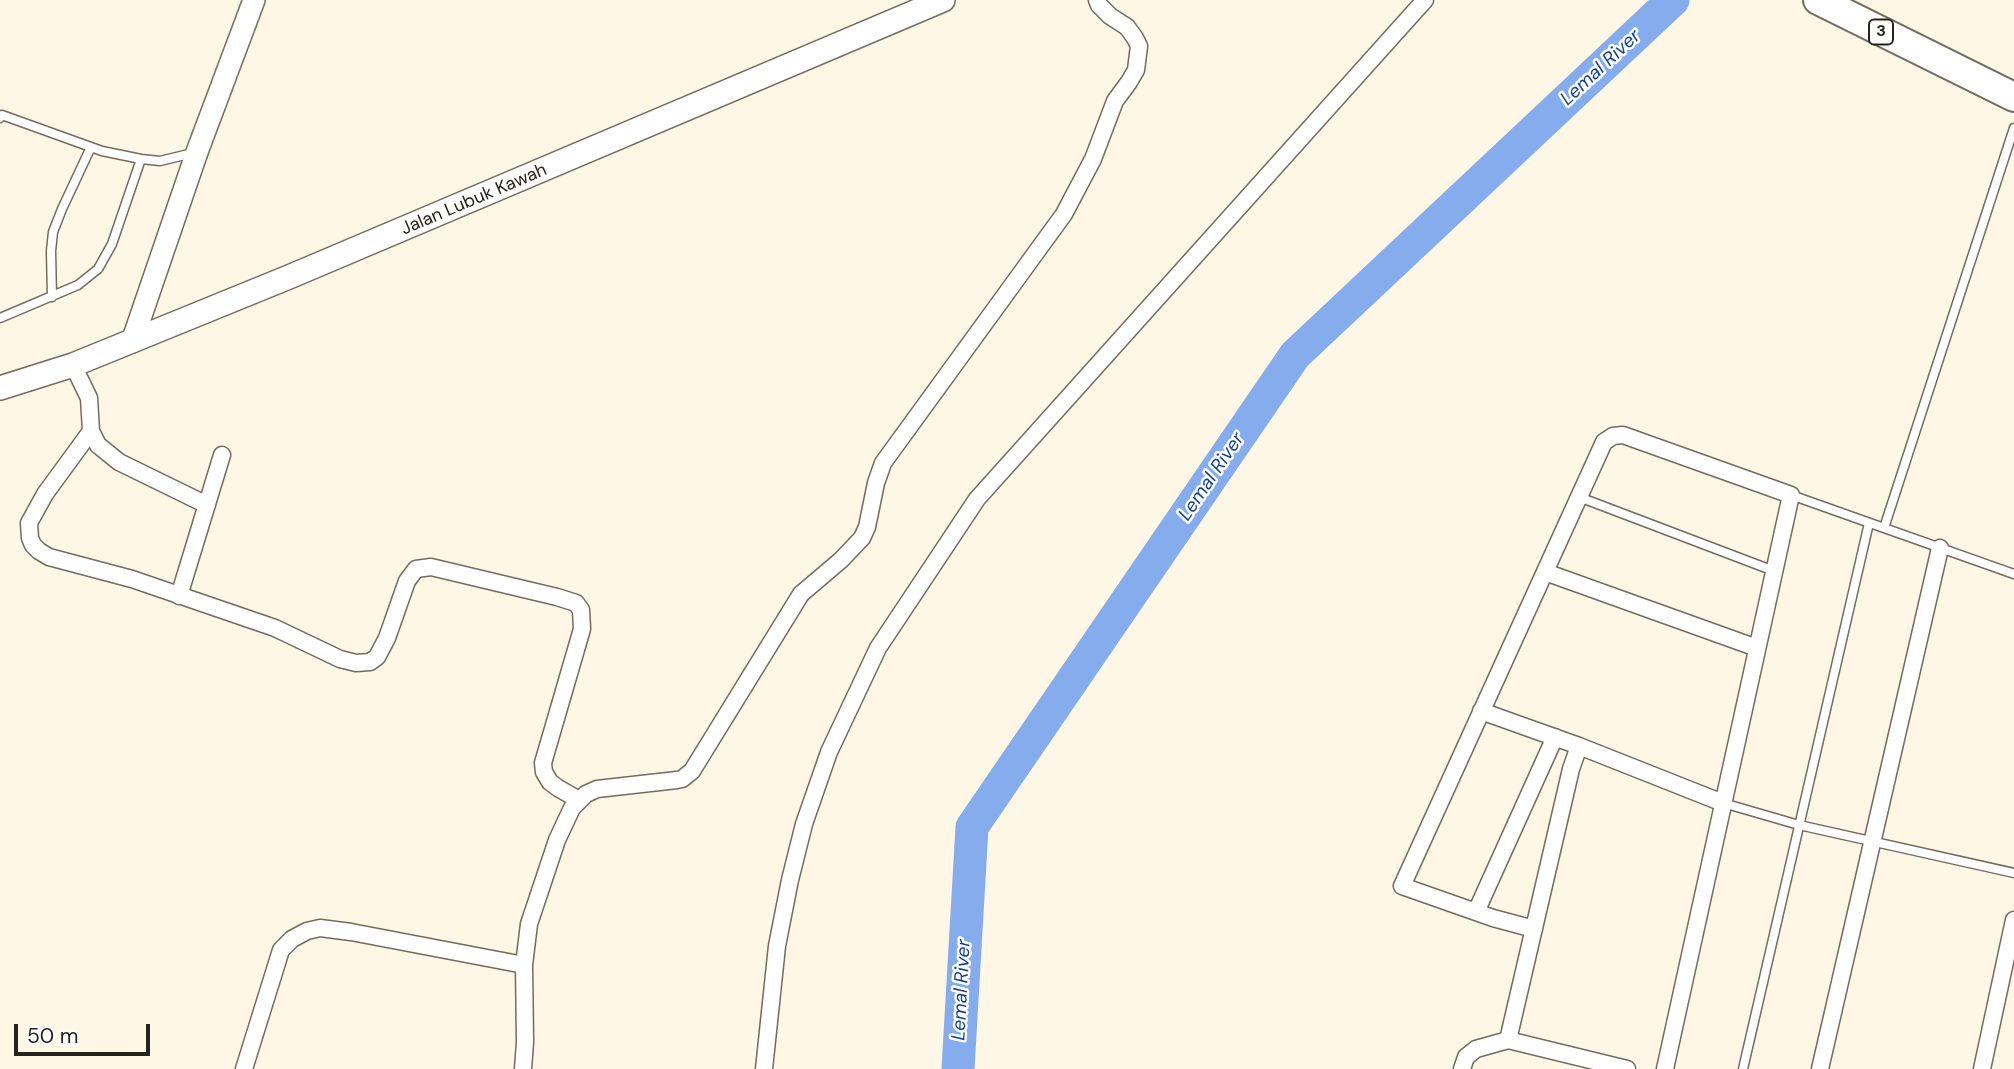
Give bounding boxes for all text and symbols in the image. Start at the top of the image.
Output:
road number: 3 [1869,20,1893,44]
water label: Lemal River [1556,25,1646,111]
street label: Jalan Lubuk Kawah [398,160,550,240]
water label: Lemal River [1174,429,1250,525]
water label: Lemal River [948,939,976,1041]
scale bar [18,1010,154,1054]
text: 50 m [27,1022,78,1050]

